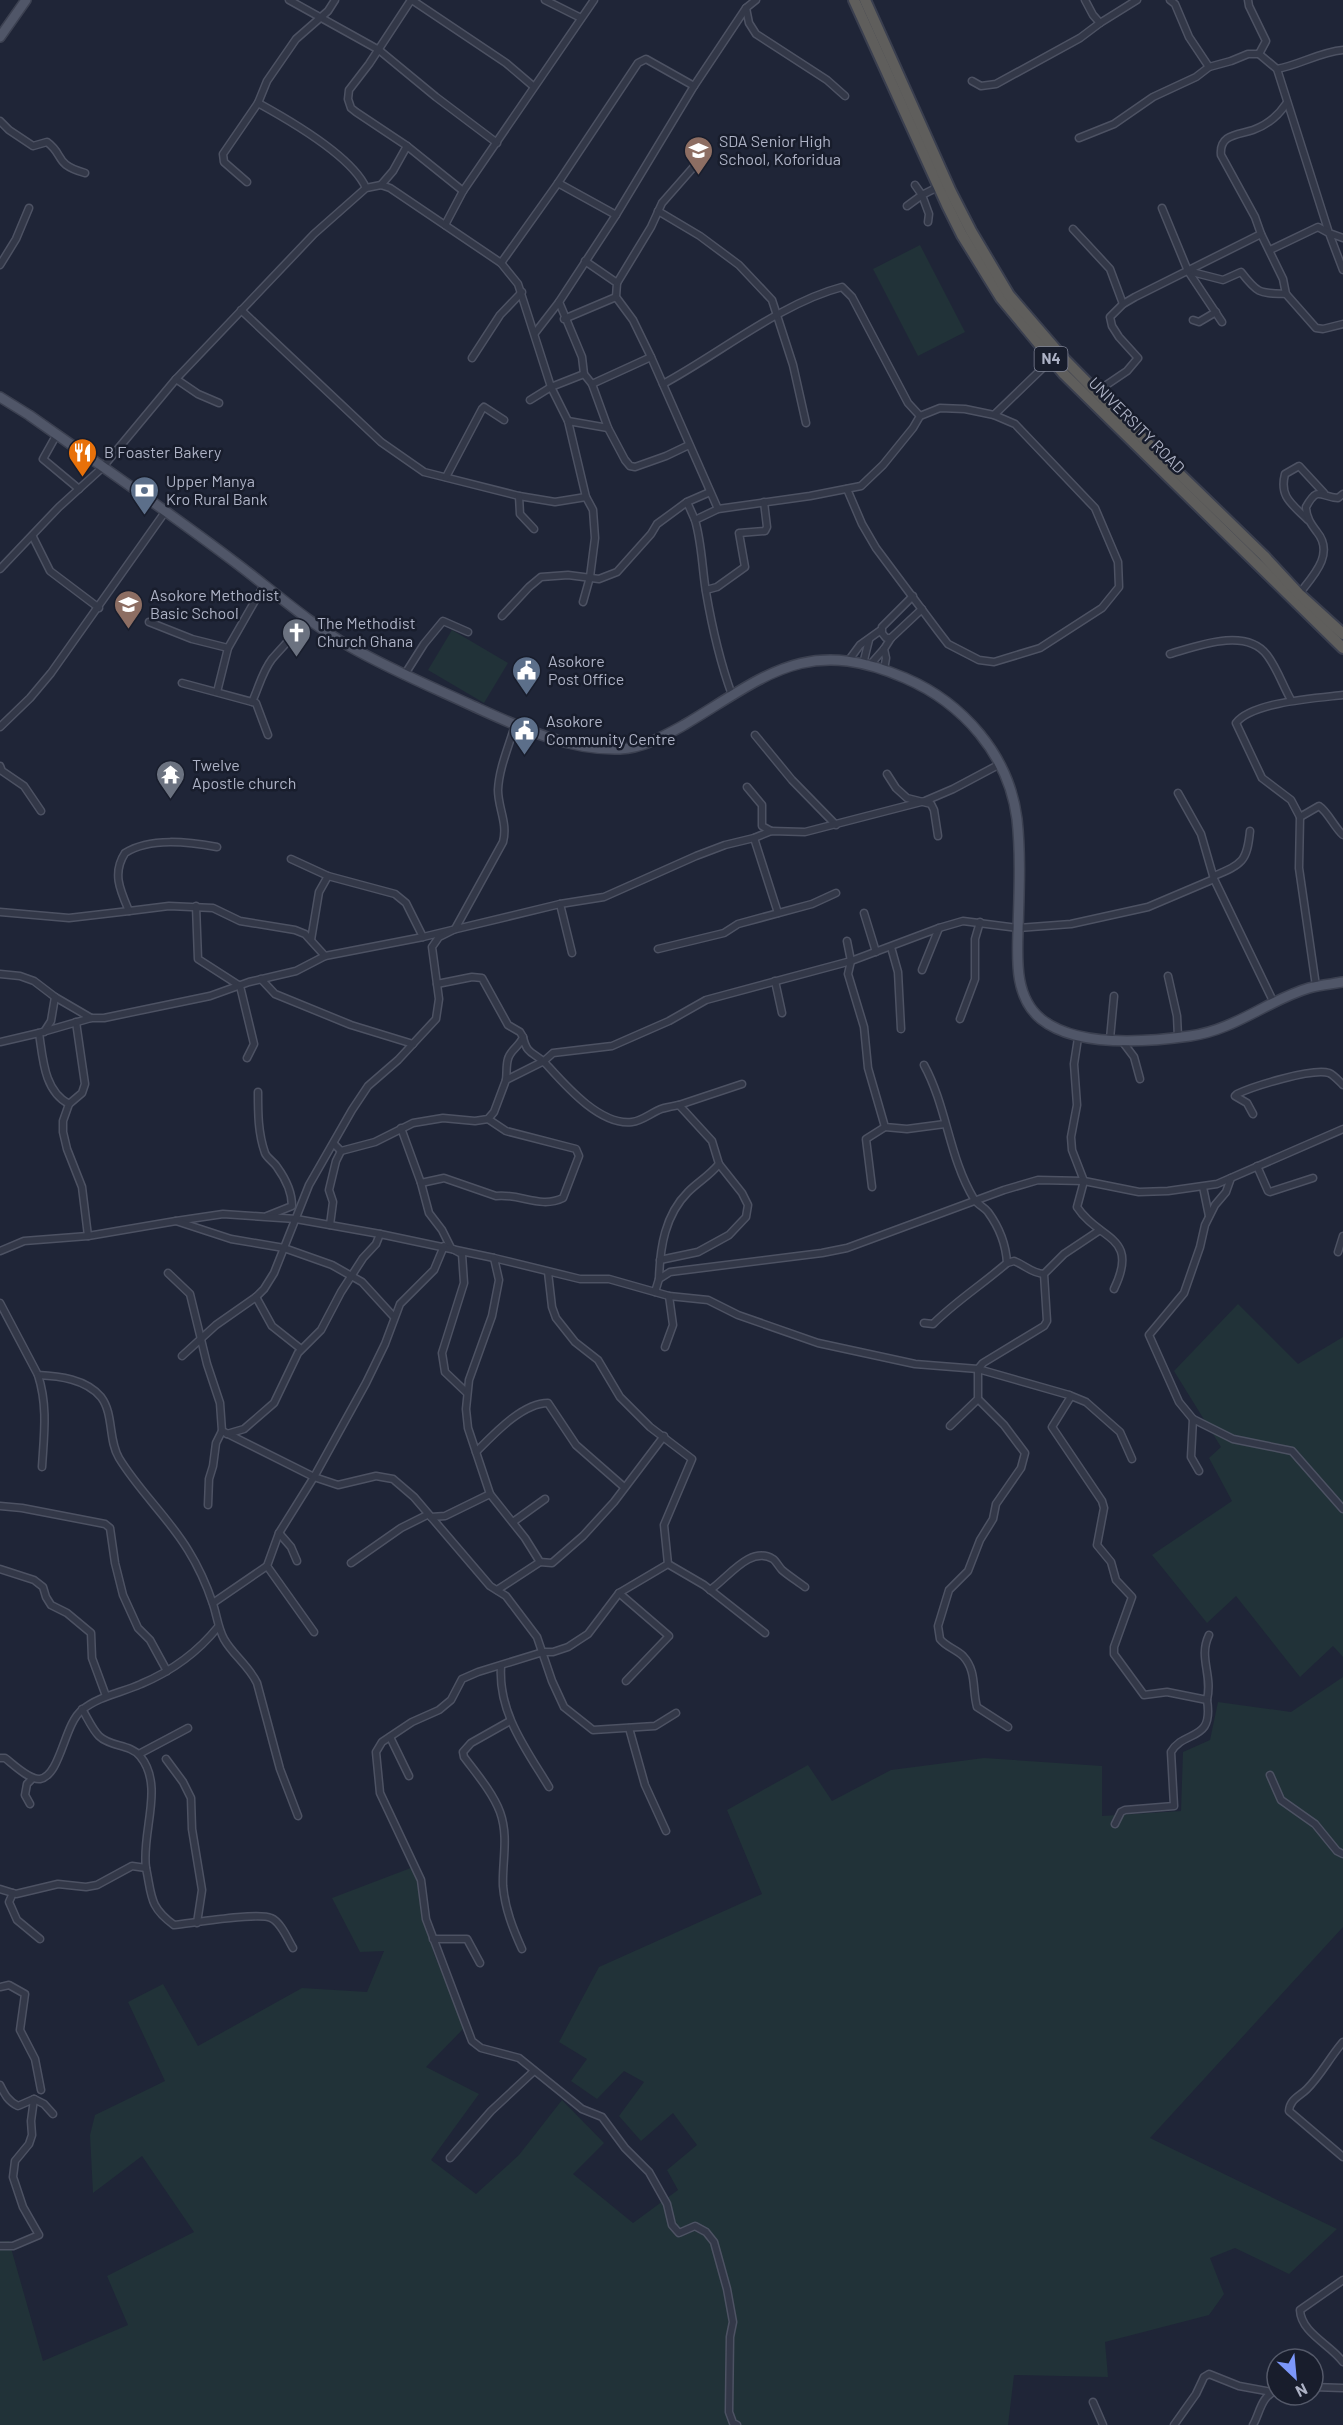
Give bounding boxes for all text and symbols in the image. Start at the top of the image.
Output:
place label: SDA Senior High School, Koforidua [719,131,841,168]
school or university icon: SDA Senior High School, Koforidua [682,134,714,176]
road number: N4 [1034,347,1068,371]
street label: UNIVERSITY ROAD [1085,373,1189,477]
restaurant icon: B Foaster Bakery [67,436,99,478]
place label: B Foaster Bakery [104,442,222,461]
place label: Upper Manya Kro Rural Bank [166,471,267,508]
bank icon: Upper Manya Kro Rural Bank [129,474,161,516]
place label: Asokore Methodist Basic School [150,585,279,622]
school or university icon: Asokore Methodist Basic School [113,588,145,630]
place label: The Methodist Church Ghana [317,613,416,650]
church icon: The Methodist Church Ghana [280,616,312,658]
place label: Asokore Post Office [548,651,624,688]
public building icon: Asokore Post Office [511,654,543,696]
place label: Asokore Community Centre [546,711,676,748]
public building icon: Asokore Community Centre [509,714,541,756]
place label: Twelve Apostle church [192,755,296,792]
temple icon: Twelve Apostle church [155,758,187,800]
north arrow [1265,2347,1325,2407]
text: N [1293,2380,1311,2402]

